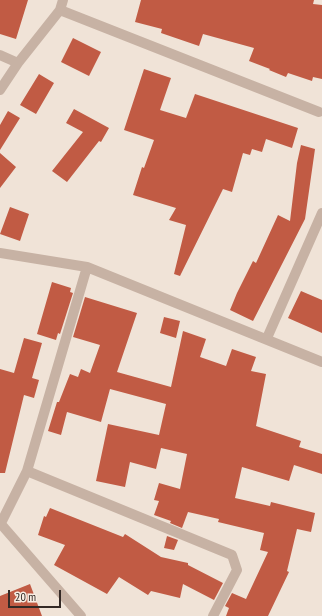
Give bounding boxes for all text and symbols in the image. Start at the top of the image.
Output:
scale bar [10,582,63,608]
text: 20 m [15,589,36,604]

